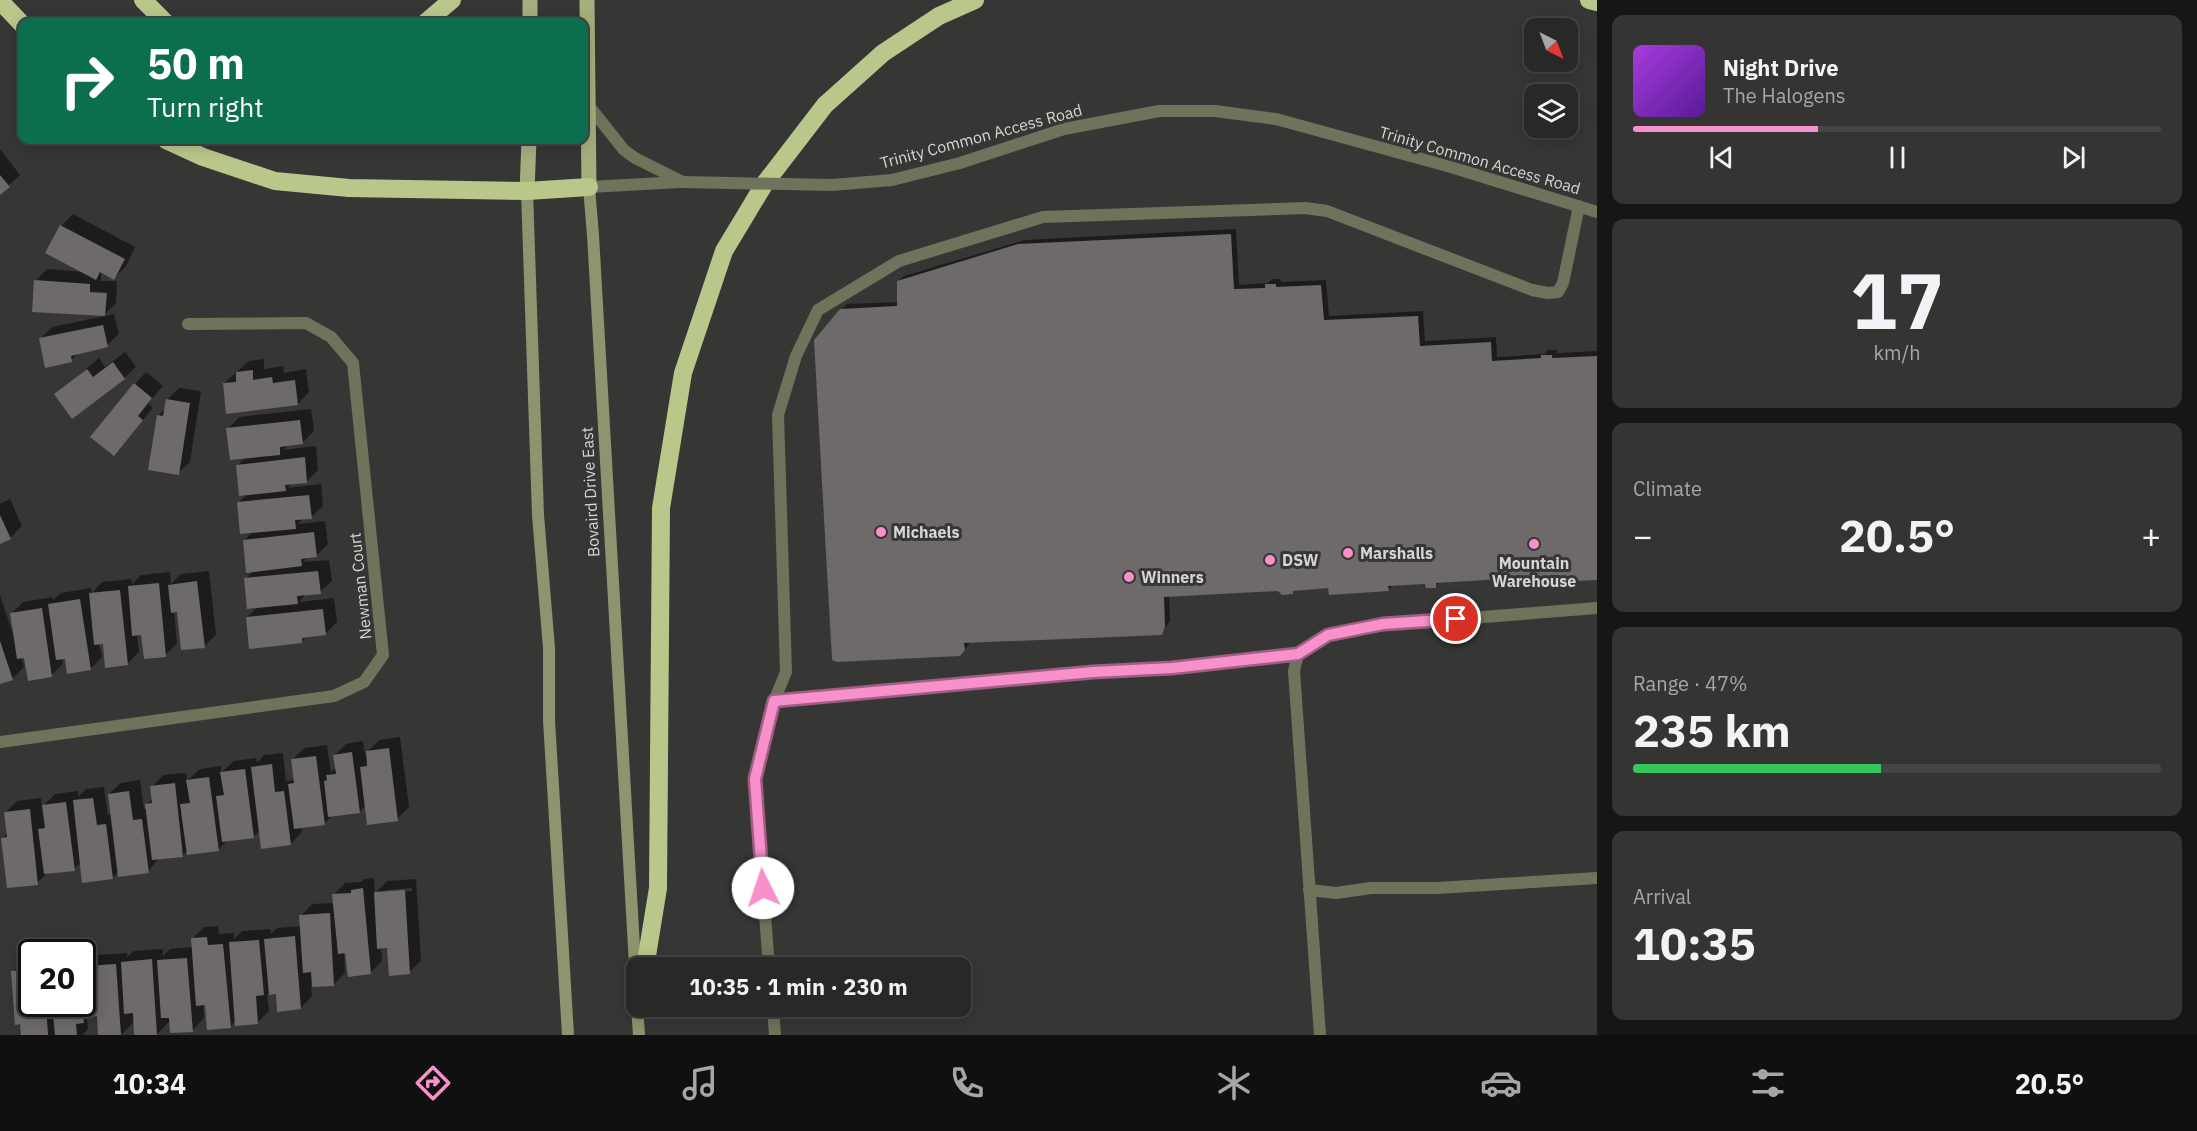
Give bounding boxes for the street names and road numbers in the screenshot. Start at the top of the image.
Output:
street label: Trinity Common Access Road [878,99,1084,173]
street label: Trinity Common Access Road [1377,122,1583,198]
street label: Bovaird Drive East [577,426,603,558]
street label: Newman Court [344,532,376,640]

